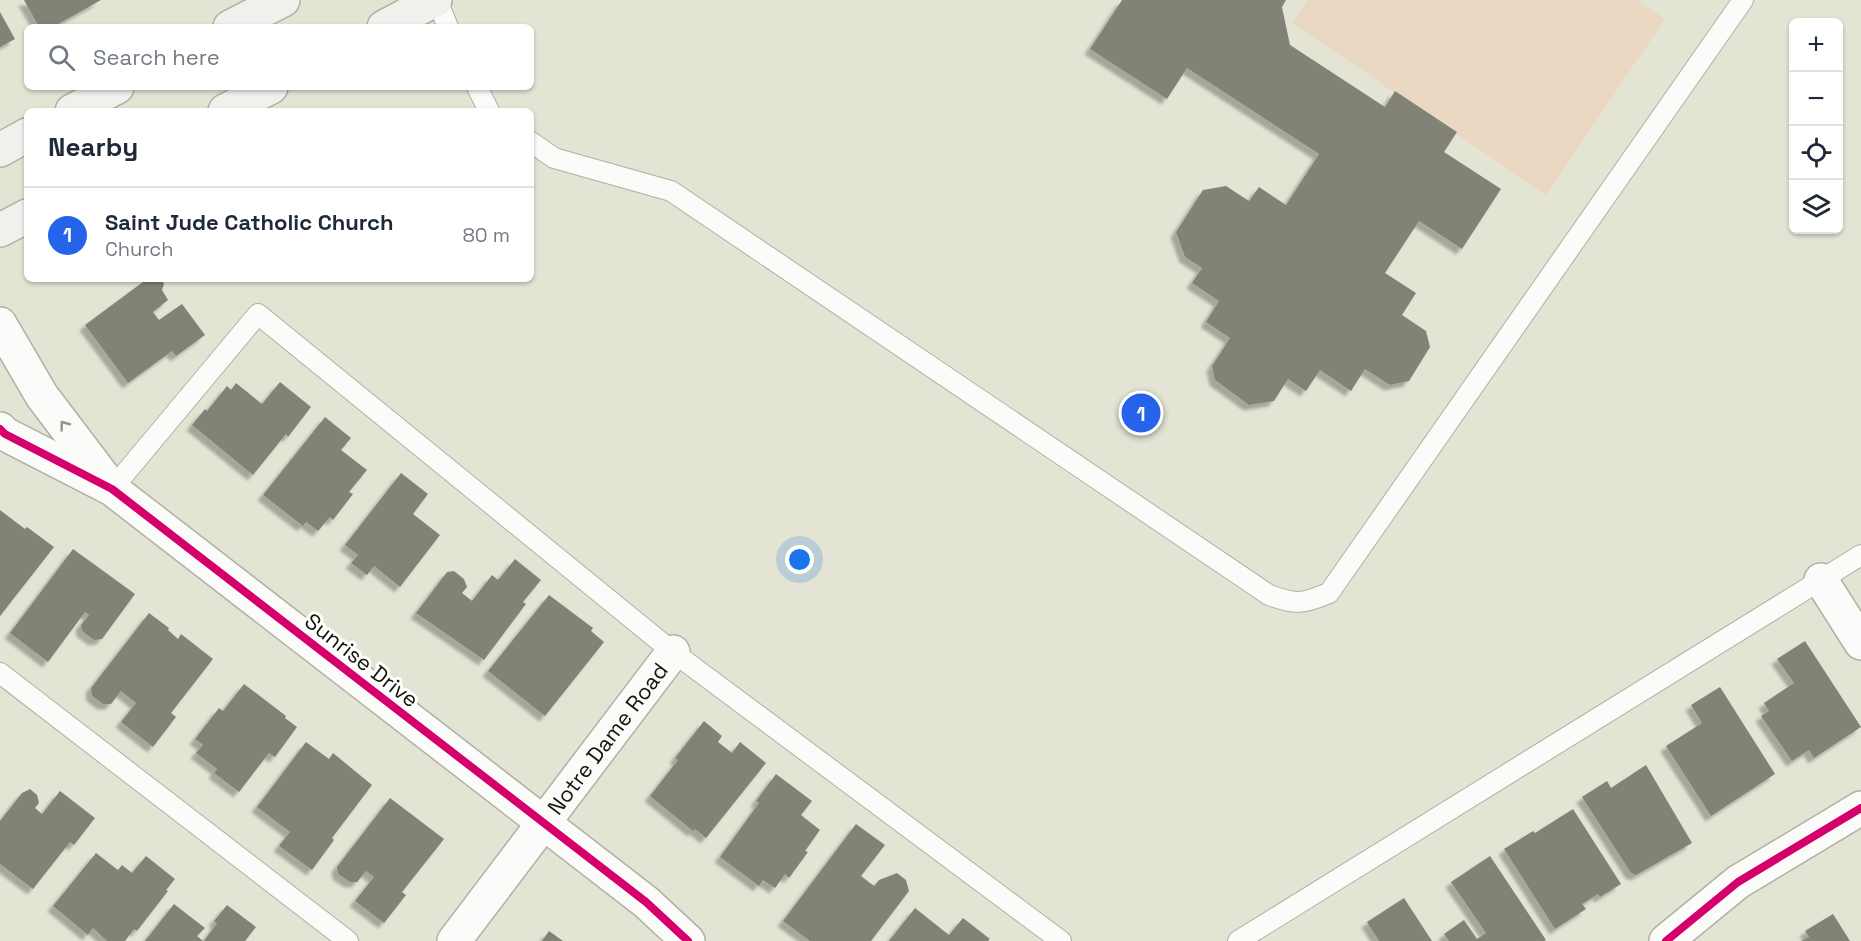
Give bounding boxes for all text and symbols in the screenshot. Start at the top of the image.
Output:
map controls [1789,18,1843,234]
button: + [1789,18,1843,72]
search box [24,24,534,90]
icon: search [45,41,78,74]
text: Search here [93,43,220,71]
button: − [1789,72,1843,126]
button: locate [1789,126,1843,180]
text: Nearby [48,130,138,164]
button: layers [1789,180,1843,234]
text: Saint Jude Catholic Church [105,208,394,236]
text: 1 [63,222,72,248]
text: 80 m [462,222,510,248]
text: Church [105,236,174,262]
pin: 1 [1122,390,1160,436]
one-way arrow [61,421,72,432]
your location [785,545,814,574]
street label: Sunrise Drive [299,607,425,713]
street label: Notre Dame Road [541,657,674,820]

